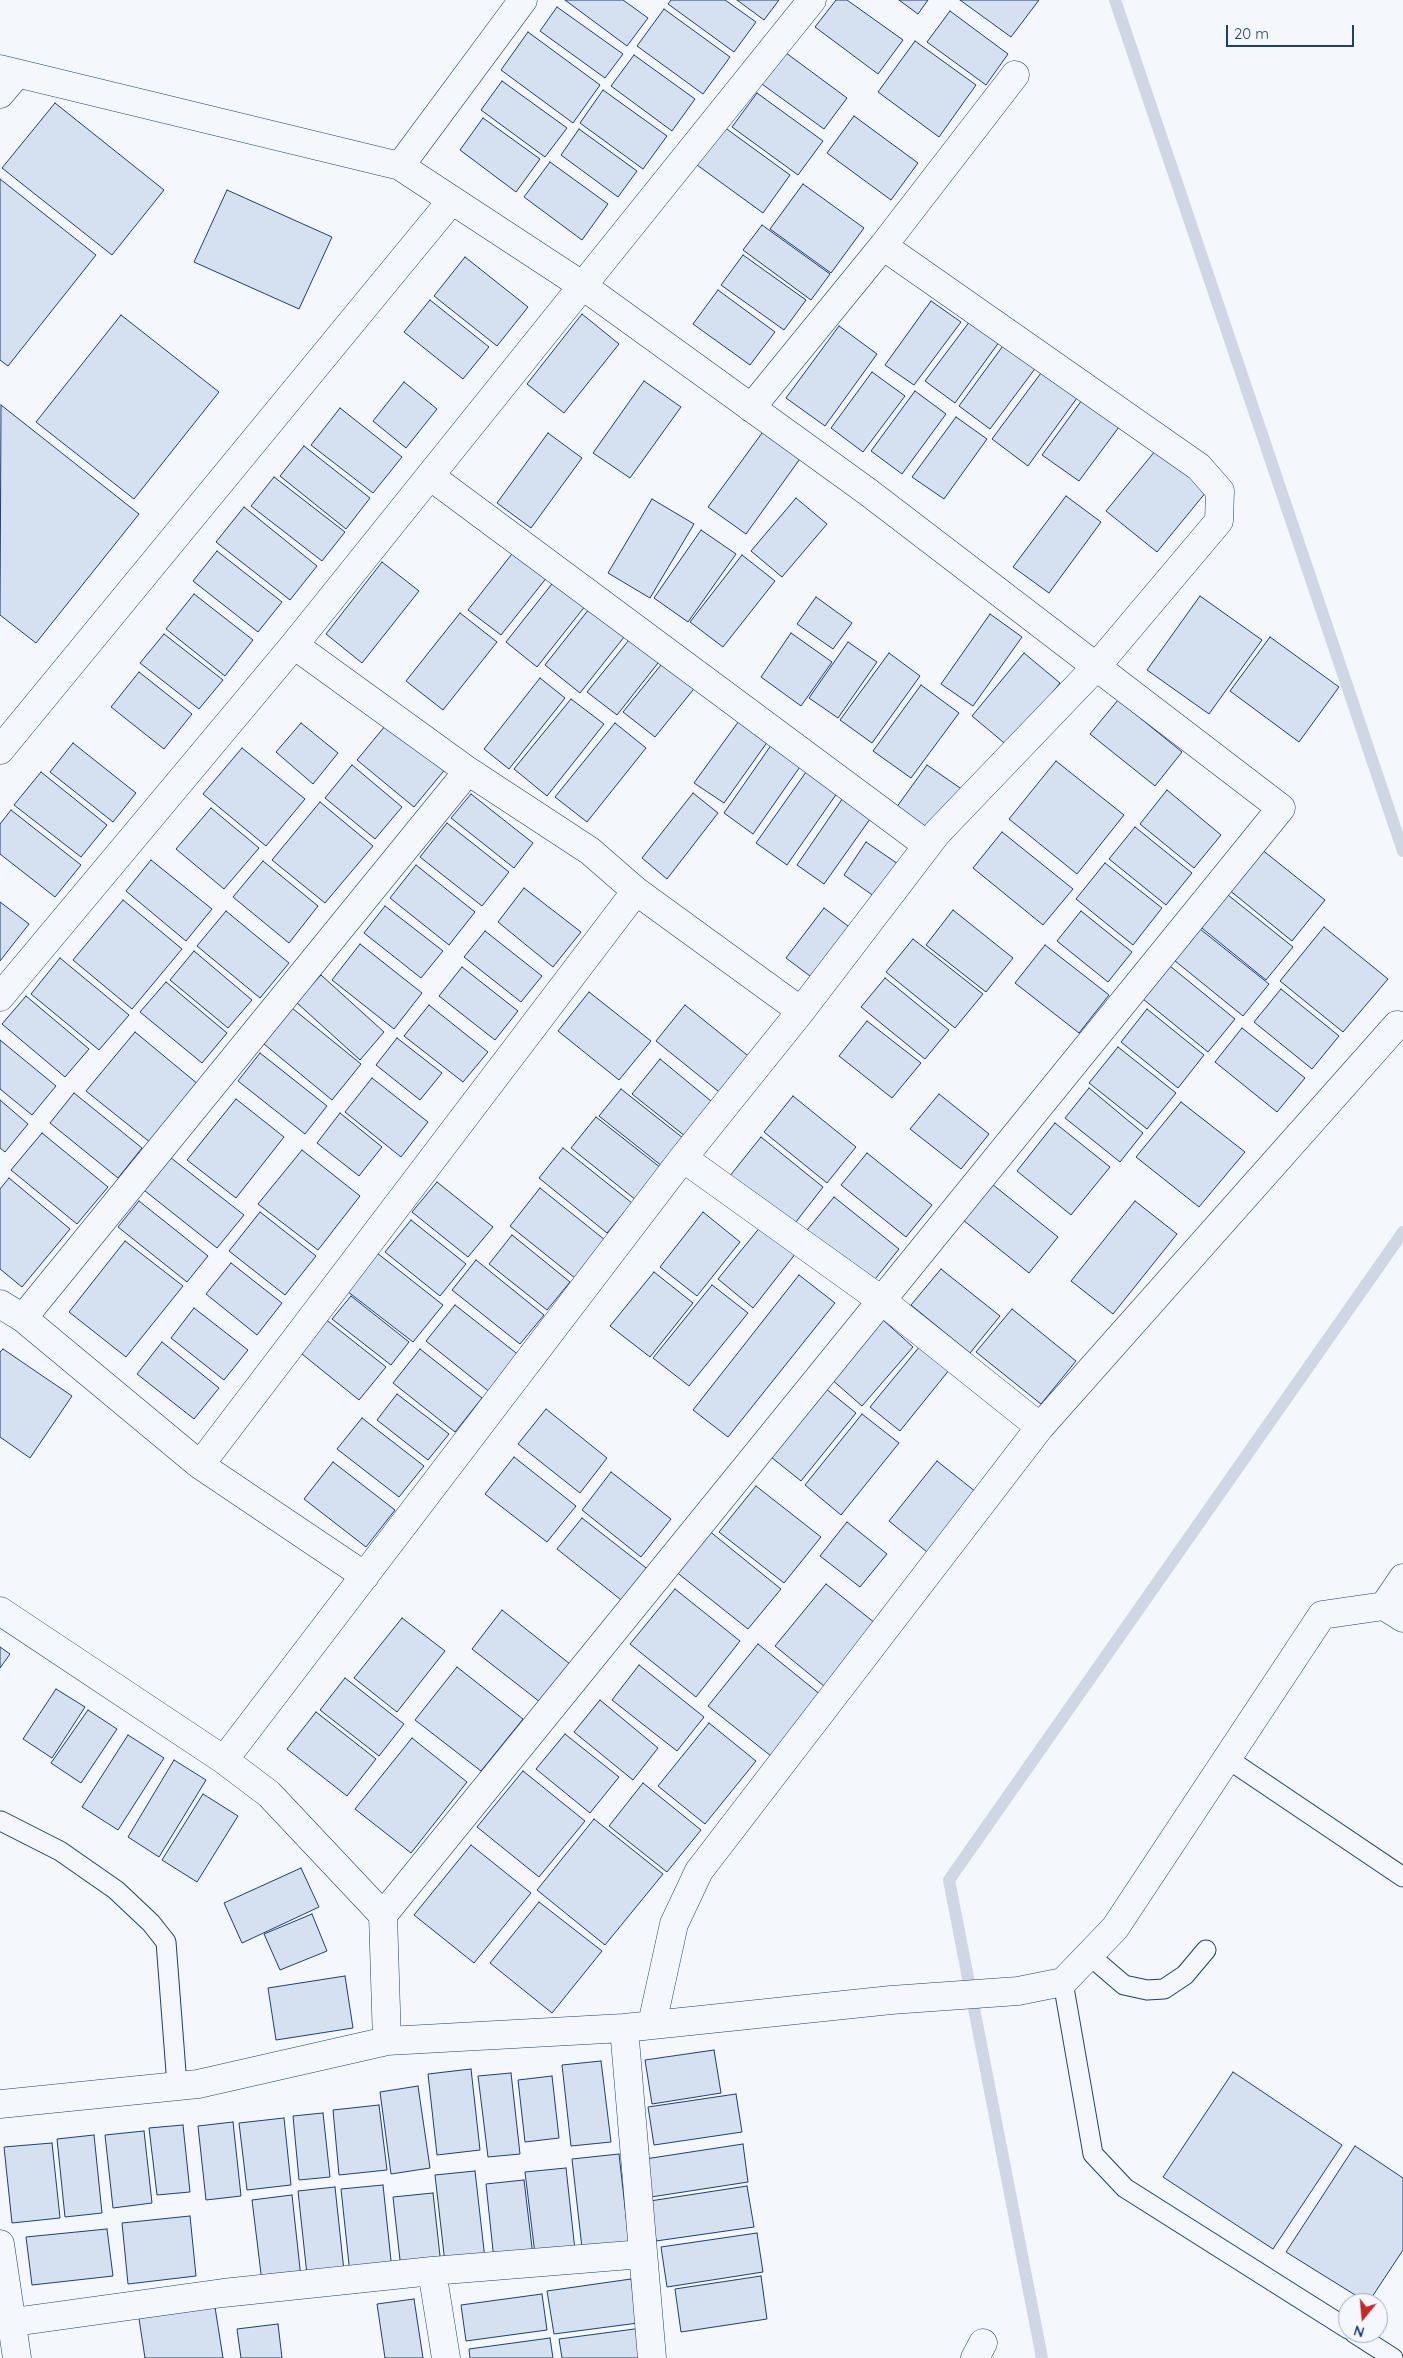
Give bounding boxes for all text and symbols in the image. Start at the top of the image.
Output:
scale bar [1228,15,1356,47]
text: 20 m [1234,24,1269,43]
north arrow [1338,2293,1388,2343]
text: N [1351,2321,1366,2342]

